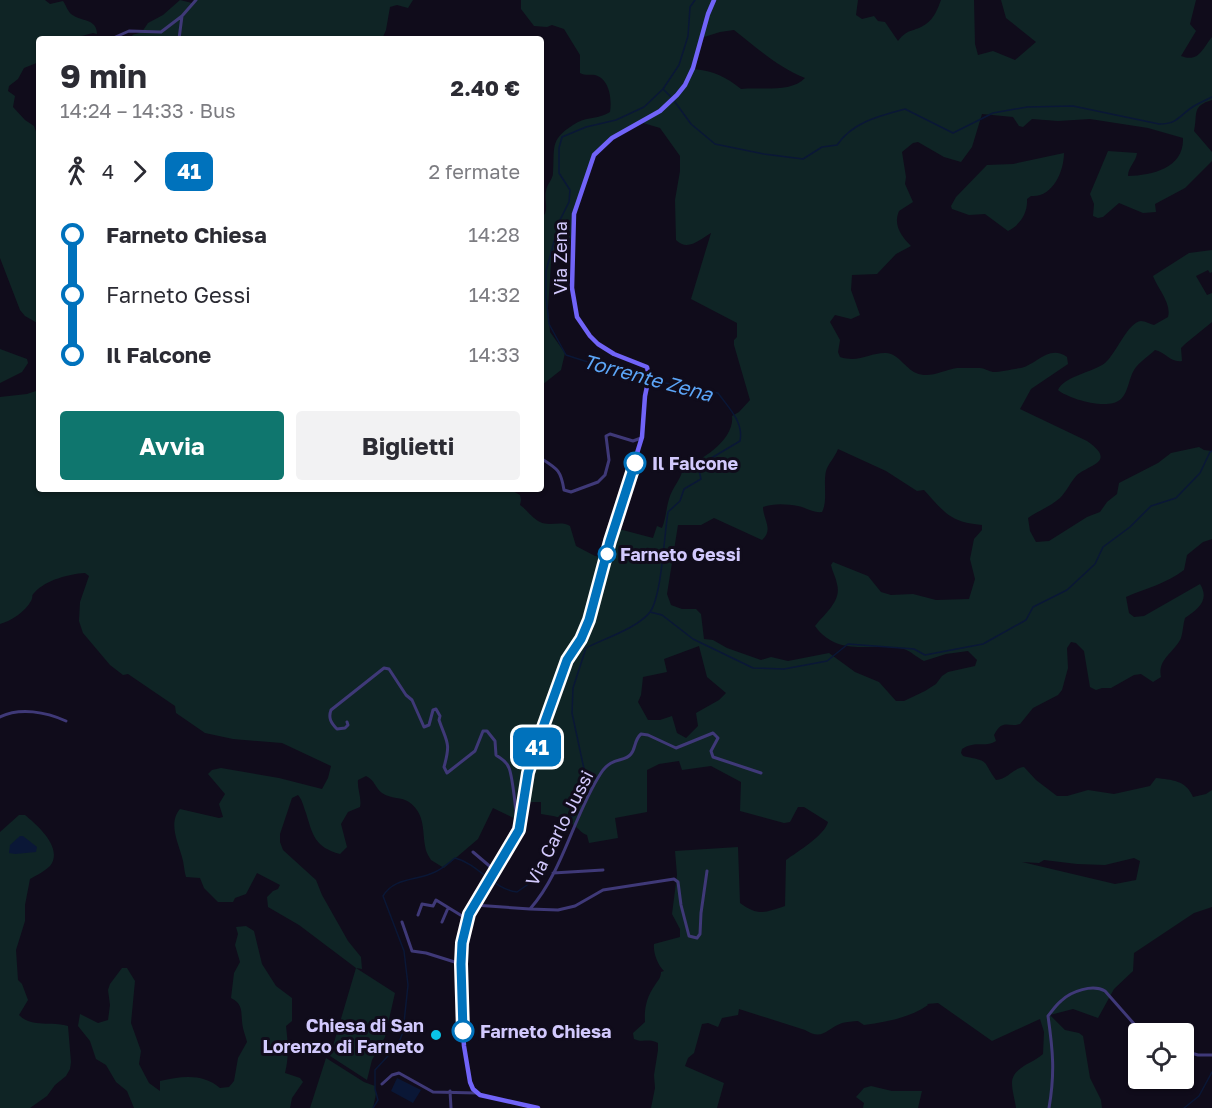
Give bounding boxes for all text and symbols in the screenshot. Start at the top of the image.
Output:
text: 9 min [60,56,147,95]
text: 2.40 € [450,74,520,101]
text: 14:24 – 14:33 · Bus [60,98,236,122]
icon: walk [60,155,93,188]
icon: forward [123,155,156,188]
text: 41 [177,158,201,184]
text: 4 [102,159,114,183]
text: 2 fermate [429,159,520,183]
text: Farneto Chiesa [106,221,267,248]
street label: Via Zena [549,221,571,295]
text: 14:28 [468,222,520,246]
text: Farneto Gessi [106,281,251,308]
text: 14:32 [469,282,520,306]
text: Il Falcone [106,341,211,368]
text: 14:33 [469,342,520,366]
water label: Torrente Zena [581,348,716,406]
button: Avvia [60,411,284,480]
button: Biglietti [296,411,520,480]
marker: Il Falcone [624,452,646,474]
place label: Il Falcone [652,452,738,474]
place label: Farneto Gessi [620,543,741,565]
marker: Farneto Gessi [598,545,616,563]
line badge: 41 [510,728,564,766]
text: 41 [525,734,549,760]
street label: Via Carlo Jussi [520,767,598,889]
place label: Chiesa di San Lorenzo di Farneto [263,1014,424,1057]
marker: Farneto Chiesa [452,1020,474,1042]
place label: Farneto Chiesa [480,1020,611,1042]
map controls [1128,1023,1194,1089]
button: locate [1128,1023,1194,1089]
marker: Chiesa di San Lorenzo di Farneto [429,1028,443,1042]

